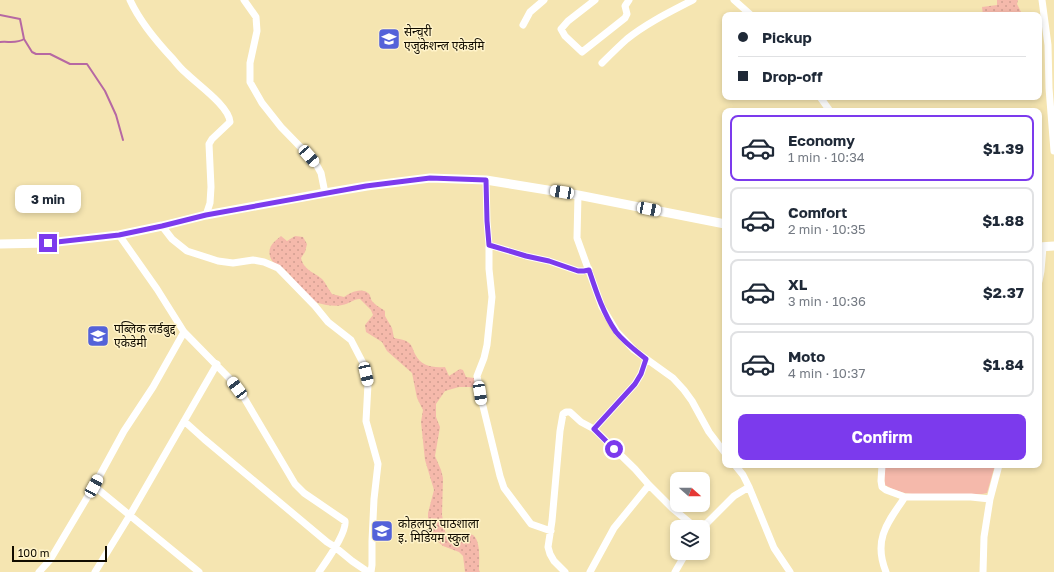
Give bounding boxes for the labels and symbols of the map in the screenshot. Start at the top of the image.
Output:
place label: सेन्चुरी एजुकेशन्ल एकेडमि [404,24,485,54]
school or university icon: सेन्चुरी एजुकेशन्ल एकेडमि [376,26,402,52]
car [297,143,321,169]
car [549,184,575,200]
callout: 3 min [15,185,81,213]
car [636,201,662,217]
route end [39,234,57,252]
place label: पब्लिक लर्डबुद्द एकेडेमी [114,321,176,350]
school or university icon: पब्लिक लर्डबुद्द एकेडेमी [85,323,111,349]
car [357,361,375,387]
car [225,375,249,401]
car [472,380,488,406]
route start [605,440,623,458]
north arrow [670,472,710,512]
car [83,473,105,499]
place label: कोहलपुर पाठशाला इ. मिडियम स्कुल [398,516,480,546]
school or university icon: कोहलपुर पाठशाला इ. मिडियम स्कुल [369,518,395,544]
scale bar [12,544,107,563]

